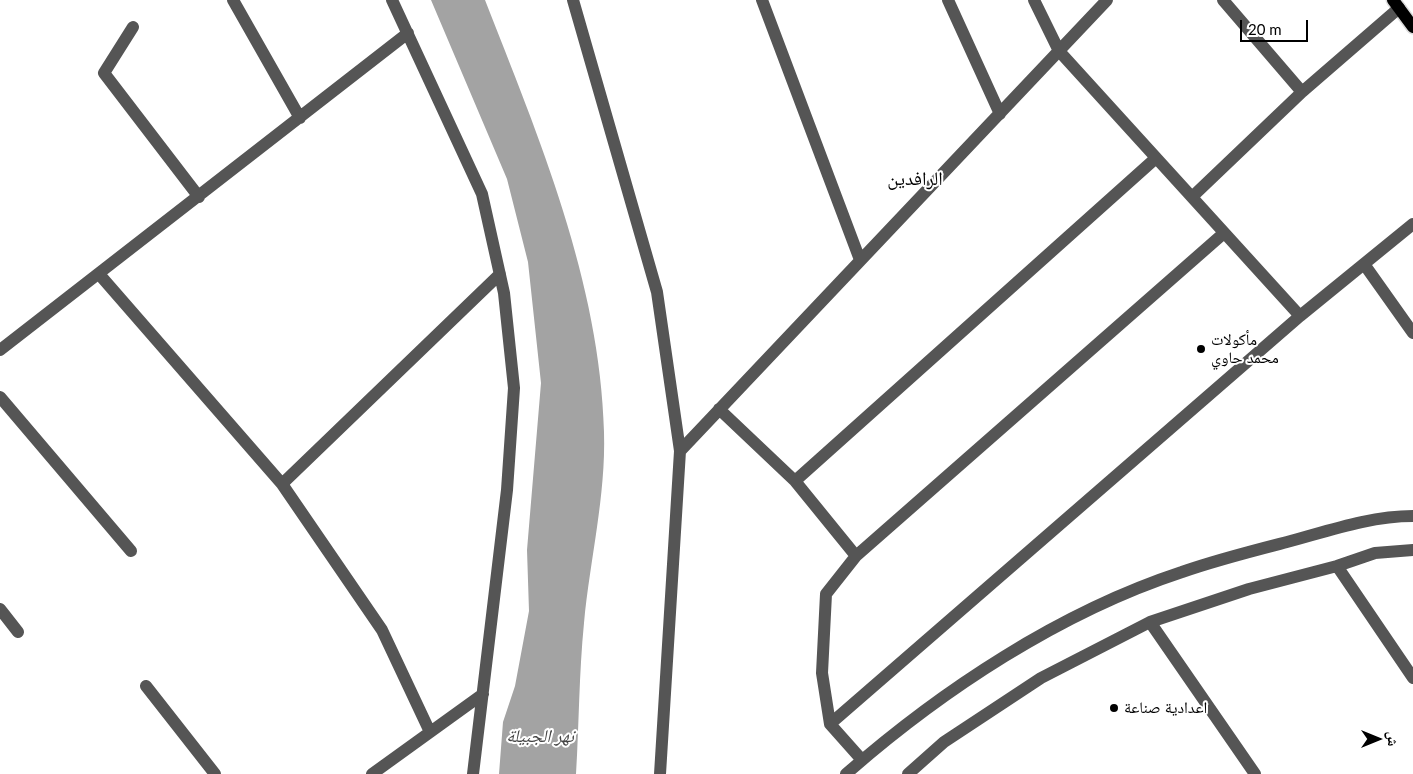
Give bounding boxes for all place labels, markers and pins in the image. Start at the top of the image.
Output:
place label: مأكولات محمد حاوي [1211,330,1279,368]
marker: مأكولات محمد حاوي [1195,343,1207,355]
place label: اعدادية صناعة [1124,698,1207,718]
marker: اعدادية صناعة [1108,702,1120,714]

